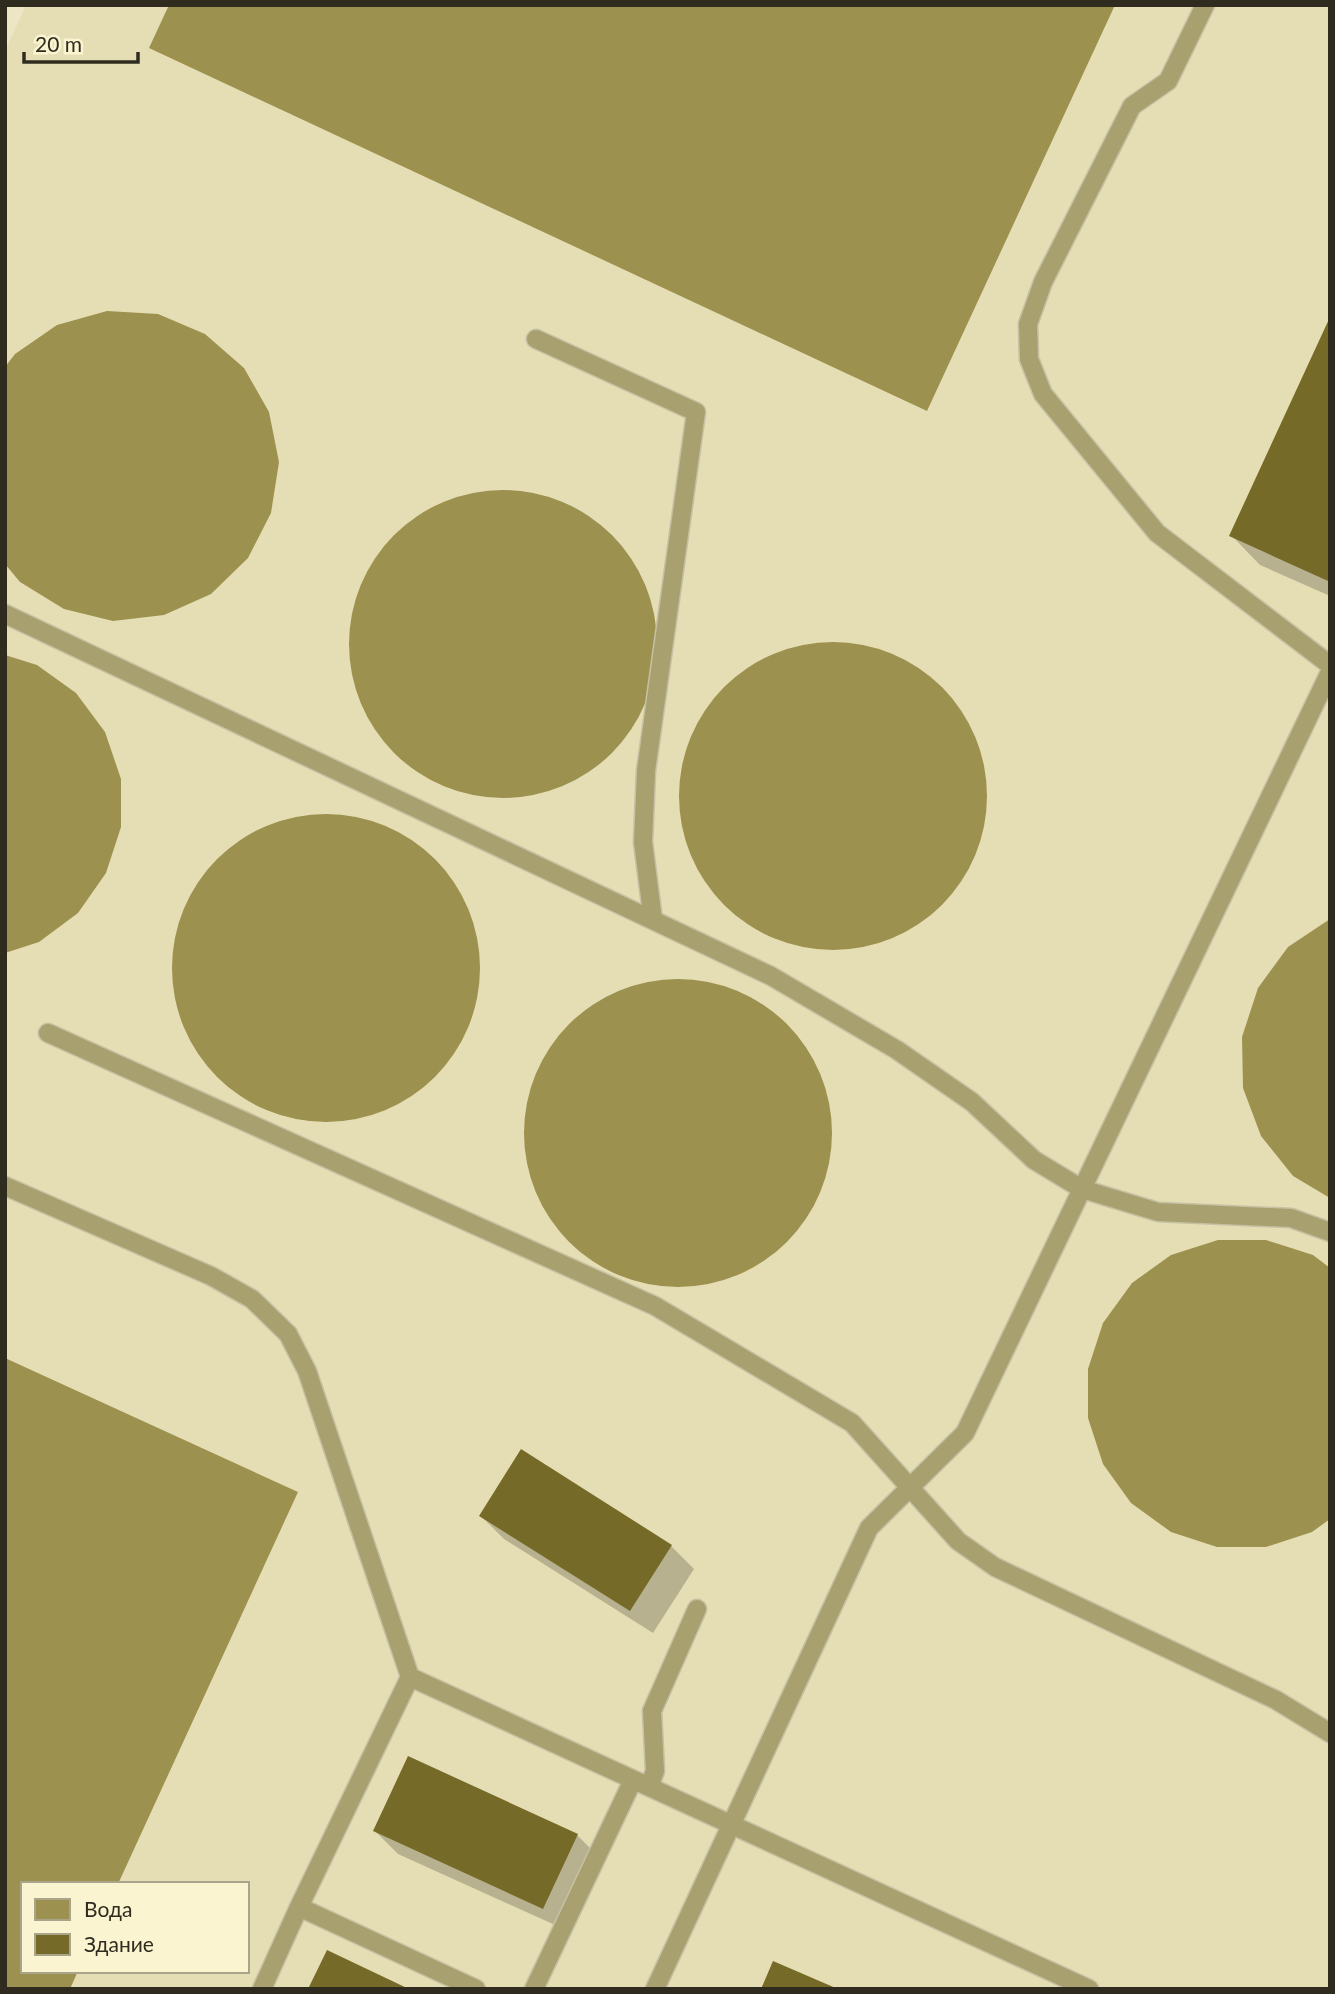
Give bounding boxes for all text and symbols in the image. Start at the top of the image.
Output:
scale bar [24,21,138,65]
text: 20 m [35,31,82,56]
legend [21,1882,248,1973]
text: Вода [84,1896,132,1921]
text: Здание [84,1931,154,1956]

